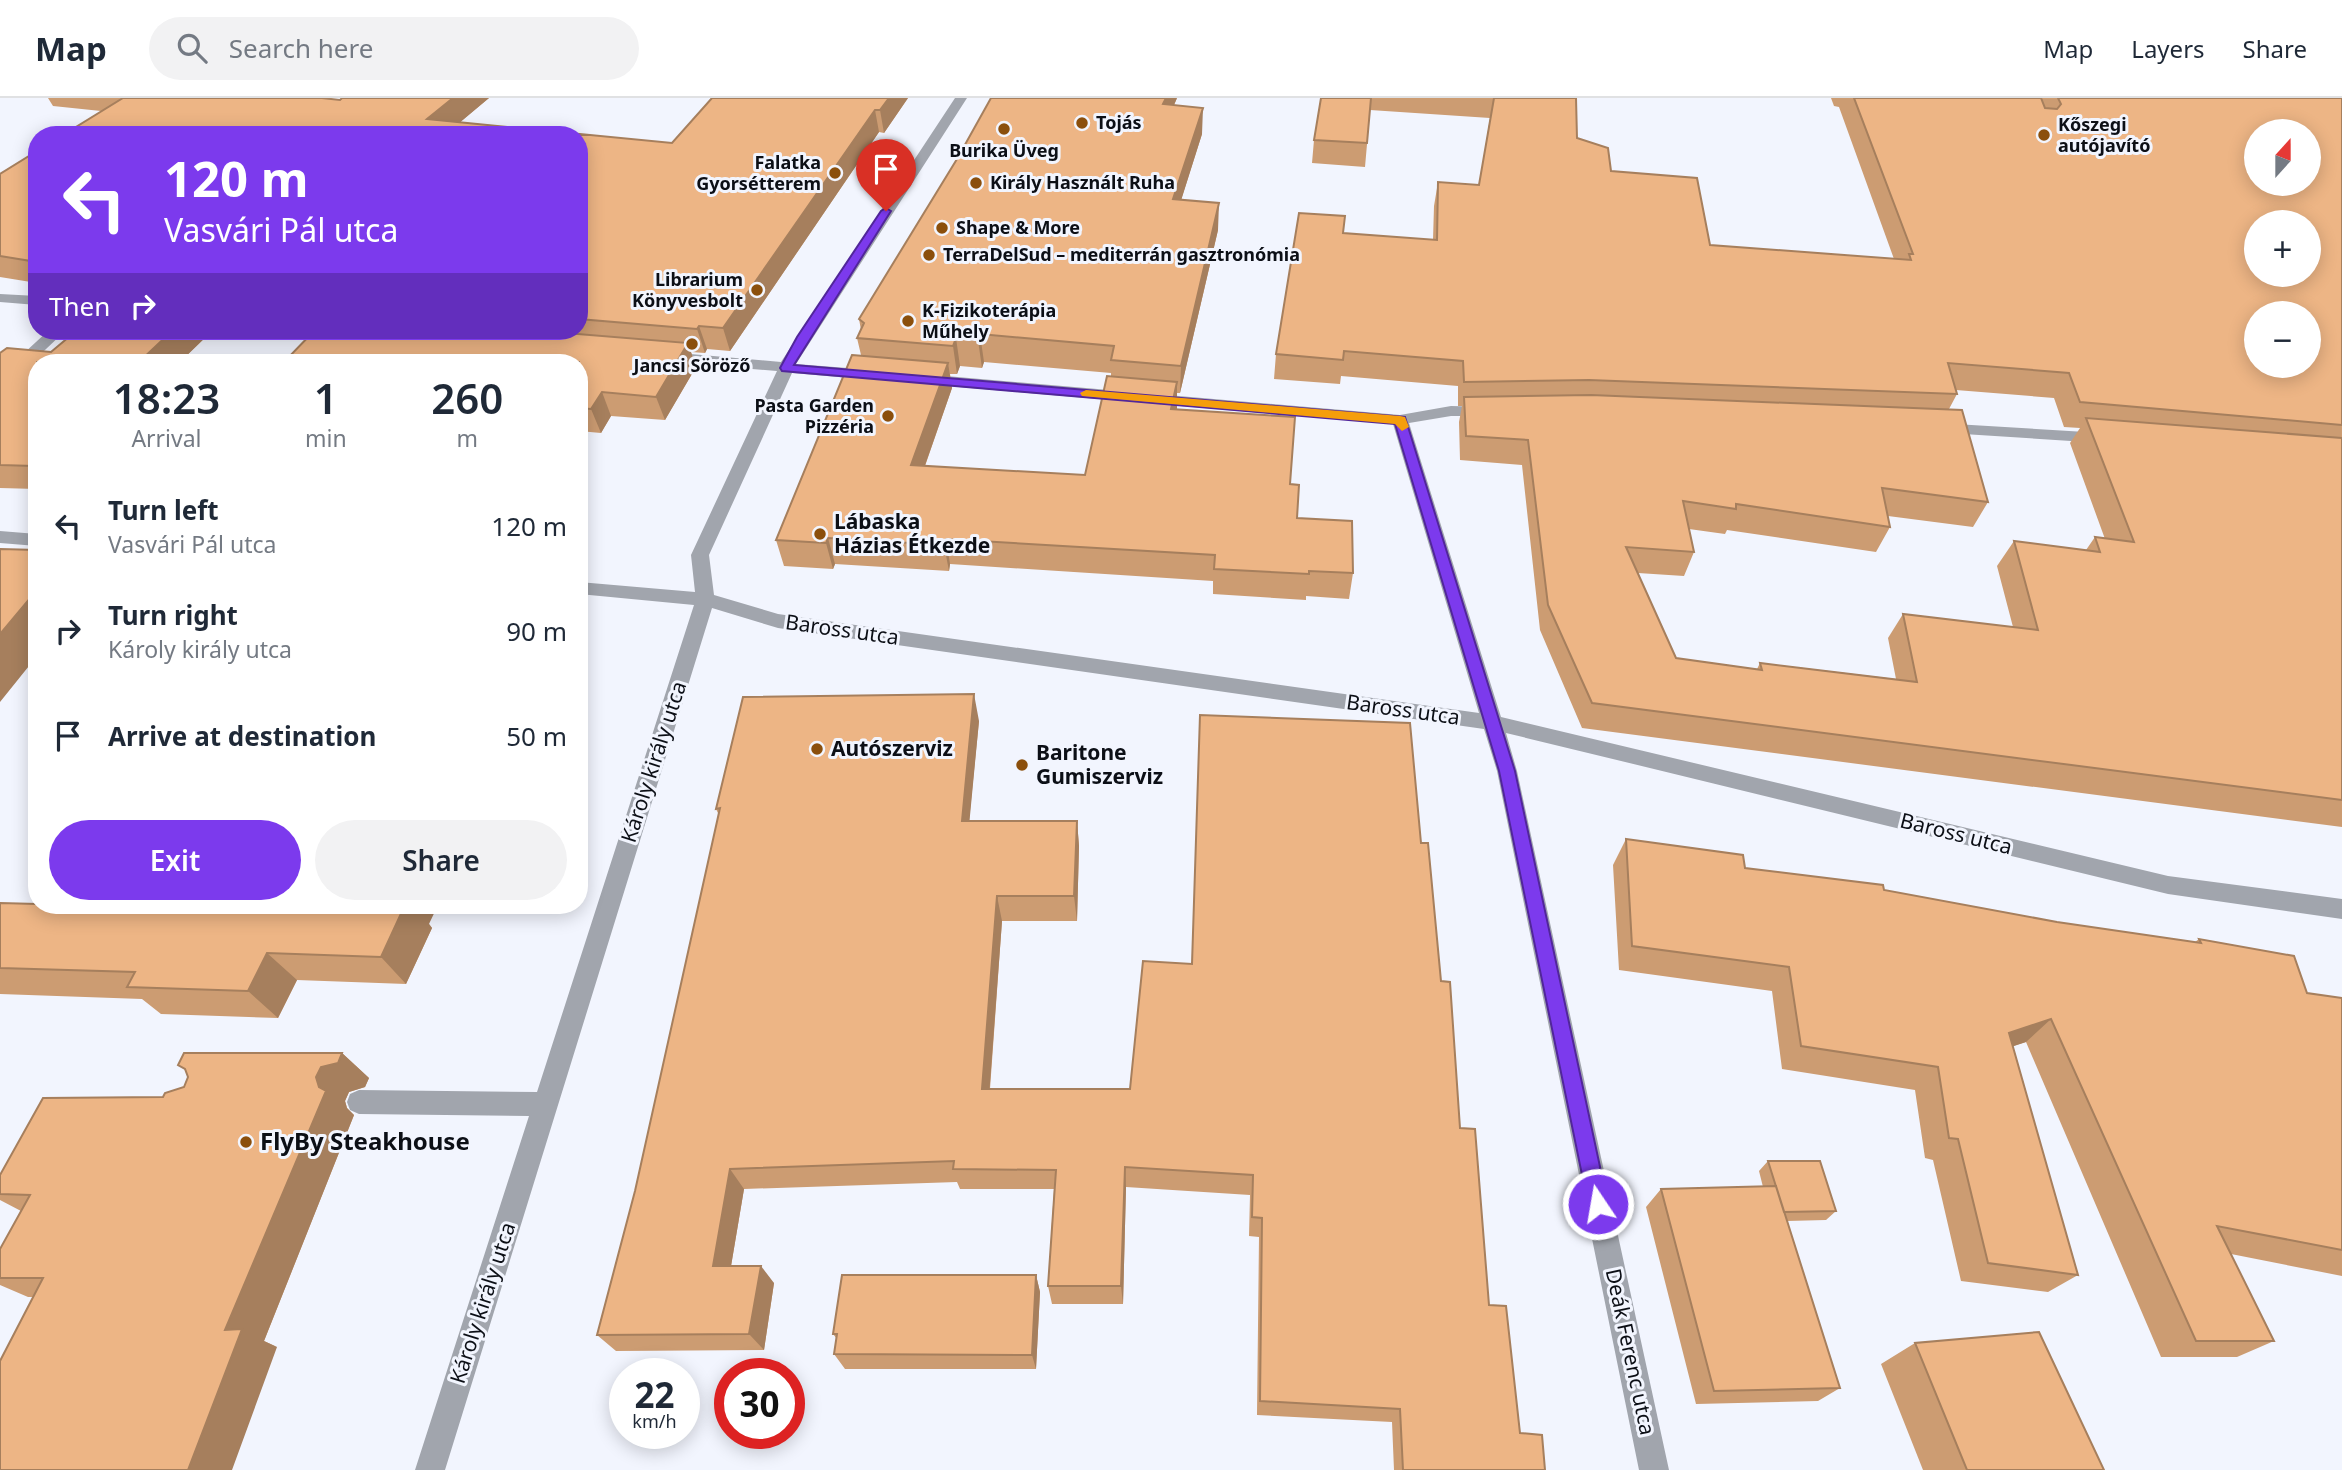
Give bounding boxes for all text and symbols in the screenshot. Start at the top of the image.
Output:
search box [149,17,639,80]
text: Map [35,26,107,71]
icon: search [173,29,211,67]
text: Search here [229,30,373,66]
text: Map [2043,32,2093,65]
text: Layers [2131,32,2205,65]
text: Share [2243,32,2307,65]
place label: Tojás [1096,110,1142,134]
place label: Kőszegi autójavító [2058,112,2150,157]
marker: Tojás [1074,115,1090,131]
north arrow [2244,119,2320,196]
map controls [2244,119,2321,378]
marker: Burika Üveg [996,121,1012,137]
marker: Kőszegi autójavító [2036,127,2052,143]
place label: Burika Üveg [949,138,1059,162]
pin [856,139,916,211]
text: 120 m [164,145,309,211]
place label: Falatka Gyorsétterem [696,150,821,195]
icon: arrive [867,150,905,188]
icon: left [49,154,140,245]
marker: Falatka Gyorsétterem [827,165,843,181]
place label: Király Használt Ruha [990,170,1175,194]
marker: Király Használt Ruha [968,175,984,191]
text: Vasvári Pál utca [164,208,398,251]
button: + [2244,210,2321,287]
place label: Shape & More [956,215,1080,239]
marker: Shape & More [934,220,950,236]
place label: TerraDelSud – mediterrán gasztronómia [943,242,1300,266]
marker: TerraDelSud – mediterrán gasztronómia [921,247,937,263]
place label: Librarium Könyvesbolt [632,267,743,312]
marker: Librarium Könyvesbolt [749,282,765,298]
icon: right [124,287,162,325]
text: Then [49,288,110,324]
place label: K-Fizikoterápia Műhely [922,298,1056,343]
button: − [2244,301,2321,378]
marker: K-Fizikoterápia Műhely [900,313,916,329]
marker: Jancsi Söröző [684,336,700,352]
place label: Jancsi Söröző [632,353,750,377]
text: 18:23 [113,369,220,426]
text: 1 [314,369,338,426]
text: 260 [431,369,503,426]
place label: Pasta Garden Pizzéria [754,393,874,438]
marker: Pasta Garden Pizzéria [880,408,896,424]
text: Arrival [131,422,202,454]
text: min [305,422,347,454]
text: m [457,422,478,454]
text: Turn left [108,492,219,528]
icon: left [49,507,87,545]
place label: Lábaska Házias Étkezde [834,507,990,559]
text: 120 m [491,508,567,544]
marker: Lábaska Házias Étkezde [812,526,828,542]
text: Vasvári Pál utca [108,528,276,560]
text: Turn right [108,597,238,633]
street label: Baross utca [784,607,901,651]
icon: right [49,612,87,650]
text: 90 m [506,613,567,649]
text: Károly király utca [108,633,292,665]
street label: Károly király utca [614,677,692,846]
street label: Baross utca [1345,687,1462,731]
icon: arrive [49,717,87,755]
text: Arrive at destination [108,718,377,754]
text: 50 m [506,718,567,754]
place label: Autószerviz [831,734,953,762]
place label: Baritone Gumiszerviz [1036,738,1163,790]
marker: Autószerviz [809,741,825,757]
marker: Baritone Gumiszerviz [1014,757,1030,773]
street label: Baross utca [1897,806,2015,860]
button: Exit [49,820,301,900]
button: Share [315,820,567,900]
place label: FlyBy Steakhouse [260,1124,470,1157]
marker: FlyBy Steakhouse [238,1134,254,1150]
position arrow [1561,1167,1635,1241]
street label: Károly király utca [443,1218,521,1387]
street label: Deák Ferenc utca [1600,1266,1662,1438]
speed limit sign: 30 [714,1358,805,1449]
text: 22 [634,1371,675,1418]
text: km/h [632,1409,677,1433]

